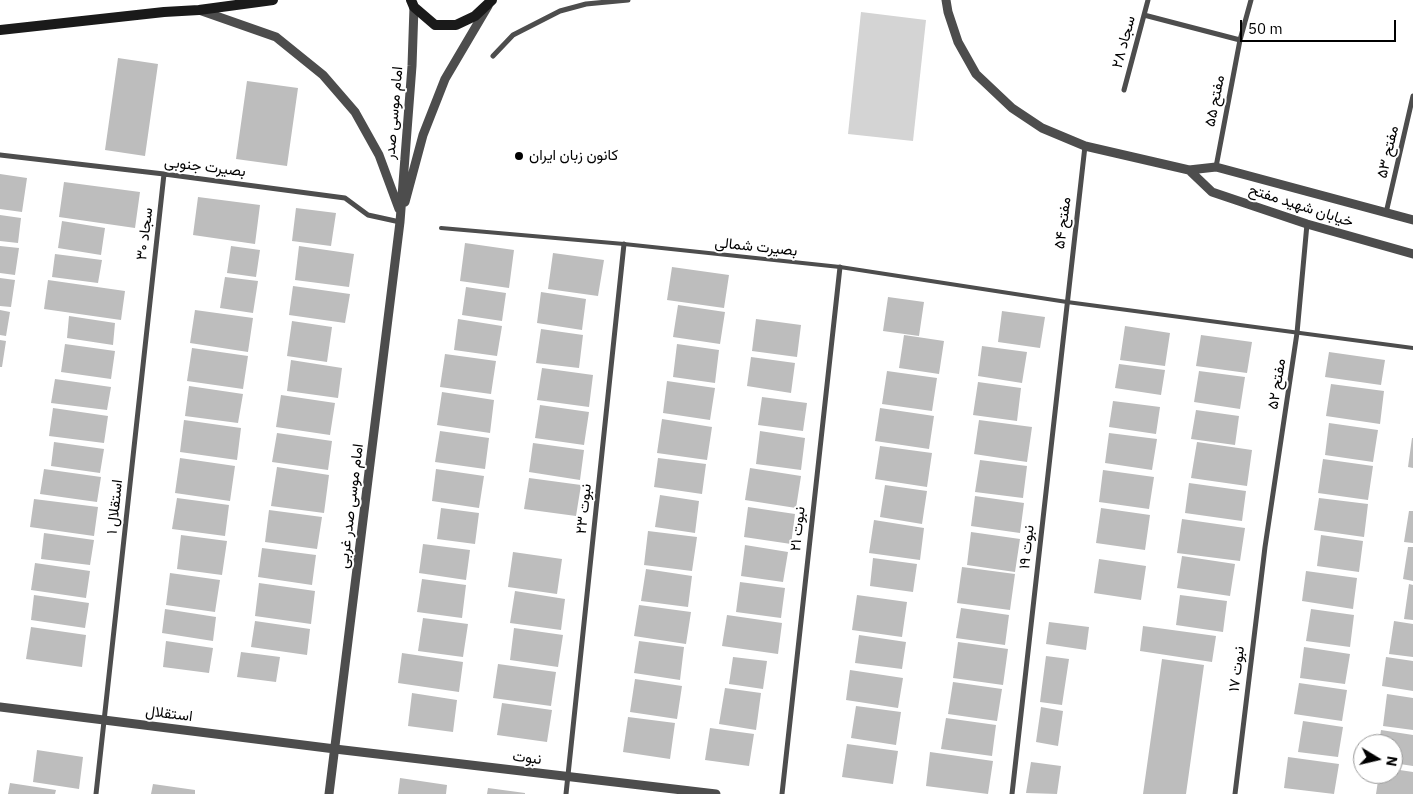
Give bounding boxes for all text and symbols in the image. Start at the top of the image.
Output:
scale bar [1243,10,1399,42]
street label: سجاد ۲۸ [1108,14,1140,70]
text: 50 m [1248,19,1283,38]
street label: امام موسی صدر [381,66,407,160]
street label: مفتح ۵۵ [1201,74,1229,128]
street label: مفتح ۵۳ [1373,124,1403,180]
place label: کانون زبان ایران [529,147,618,165]
marker: کانون زبان ایران [513,150,525,162]
street label: بصیرت جنوبی [163,153,247,181]
street label: خیابان شهید مفتح [1246,181,1356,231]
street label: مفتح ۵۴ [1051,196,1075,250]
street label: سجاد ۳۰ [133,207,157,261]
street label: بصیرت شمالی [714,234,798,260]
street label: مفتح ۵۲ [1264,357,1290,411]
street label: امام موسی صدر غربی [334,443,368,569]
street label: استقلال ۱ [103,479,127,535]
street label: نبوت ۲۳ [572,483,596,535]
street label: نبوت ۲۱ [787,506,809,552]
street label: نبوت ۱۹ [1016,524,1038,570]
street label: نبوت ۱۷ [1225,645,1249,693]
street label: استقلال [145,702,193,726]
north arrow [1353,734,1403,784]
street label: نبوت [511,747,543,769]
text: N [1382,755,1402,768]

